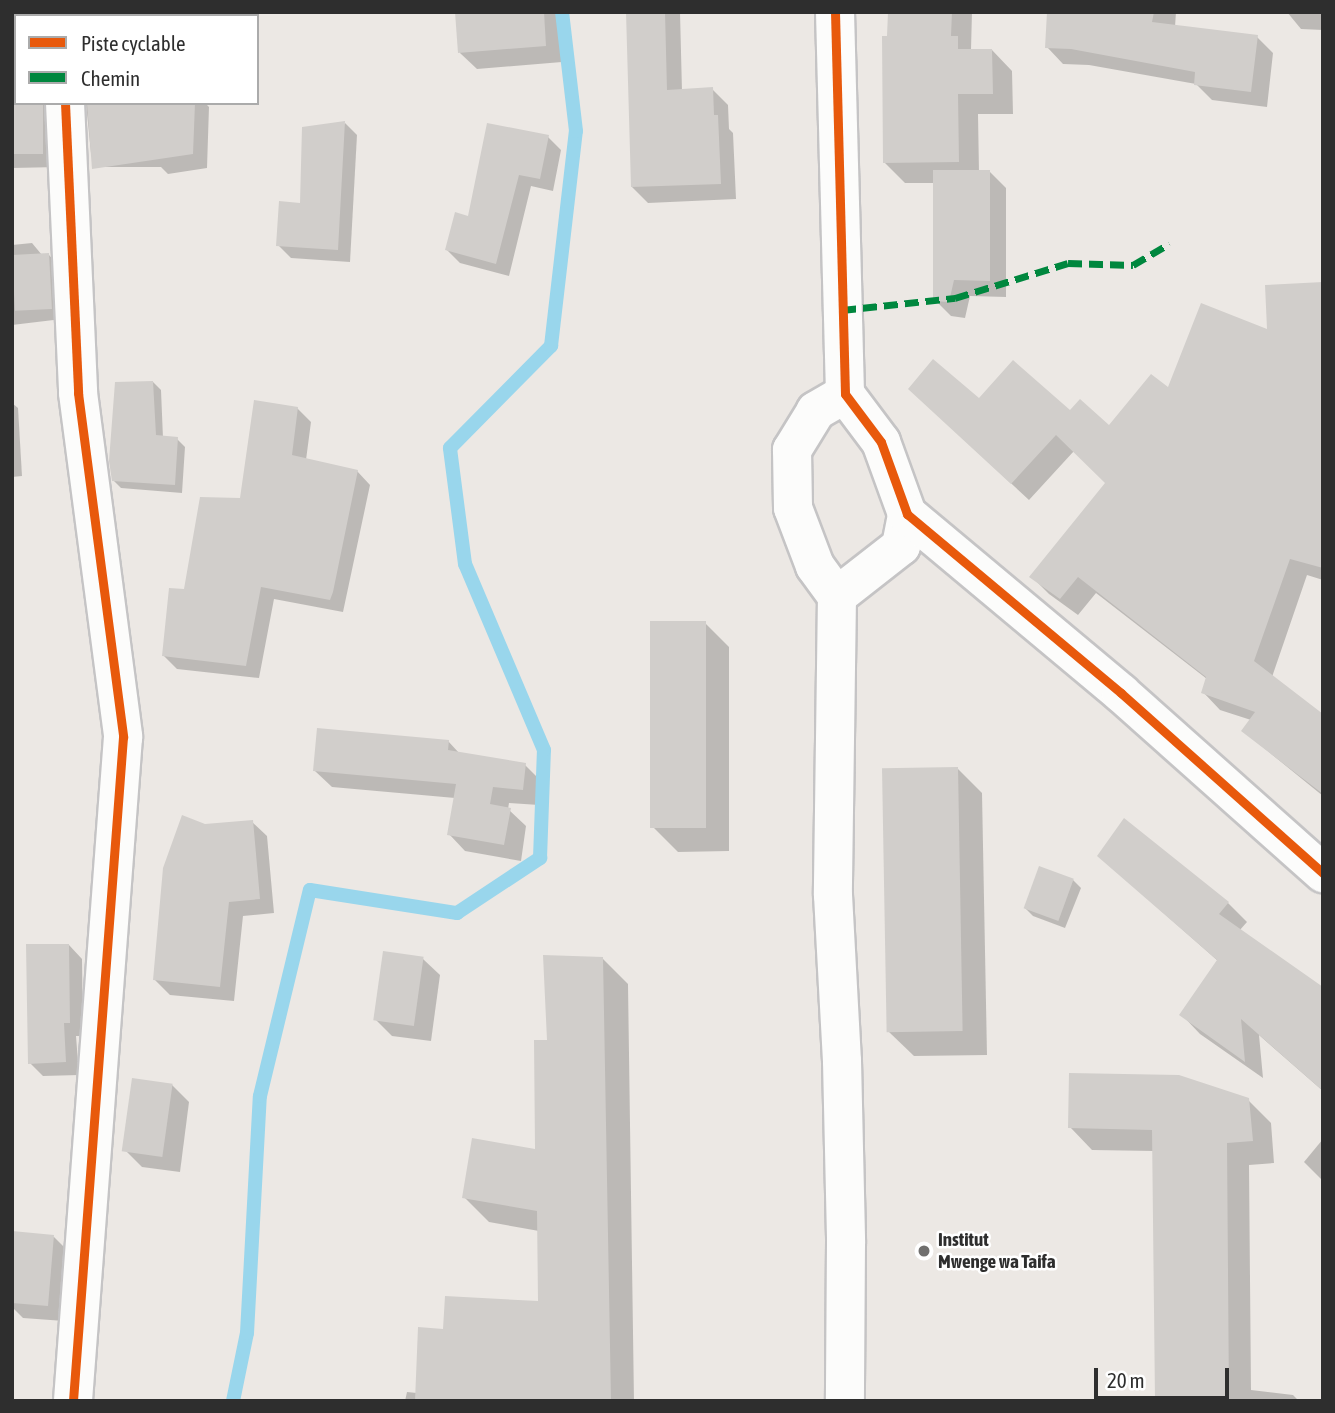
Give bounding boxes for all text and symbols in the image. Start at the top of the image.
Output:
legend [14,14,259,105]
text: Piste cyclable [81,31,186,55]
text: Chemin [81,66,140,90]
place label: Institut Mwenge wa Taifa [938,1229,1056,1273]
marker: Institut Mwenge wa Taifa [916,1243,932,1259]
scale bar [1097,1354,1232,1398]
text: 20 m [1107,1368,1145,1392]

